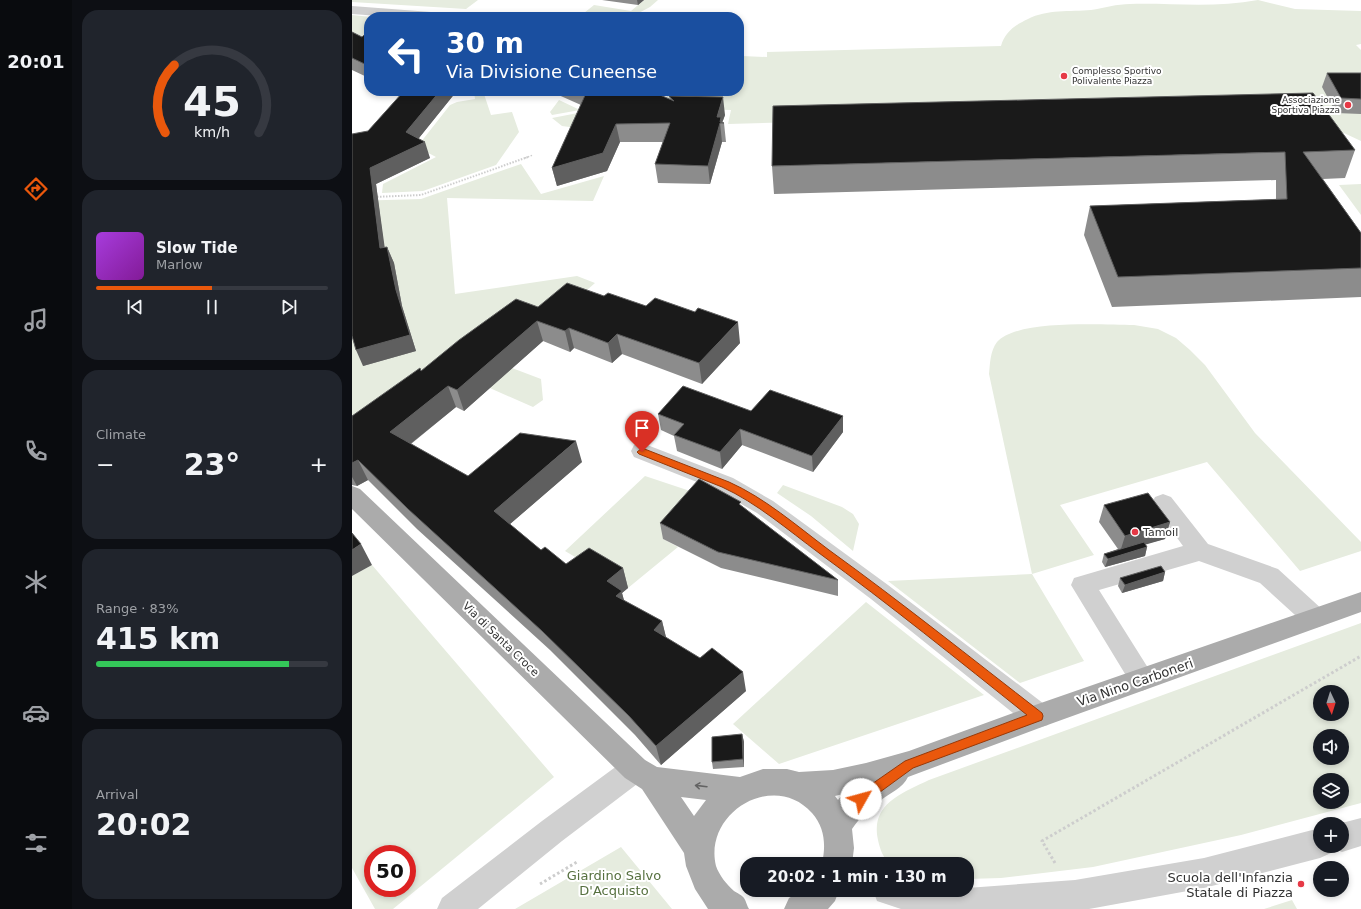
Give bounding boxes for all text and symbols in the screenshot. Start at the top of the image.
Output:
text: 30 m [446,27,524,60]
icon: left [380,28,432,80]
text: 20:01 [7,51,65,72]
text: Via Divisione Cuneense [446,61,657,82]
place label: Complesso Sportivo Polivalente Piazza [1072,66,1162,86]
marker: Complesso Sportivo Polivalente Piazza [1059,71,1069,81]
text: 45 [183,77,241,126]
place label: Associazione Sportiva Piazza [1271,95,1340,115]
marker: Associazione Sportiva Piazza [1343,100,1353,110]
text: km/h [194,123,230,139]
icon: directions [22,175,50,203]
text: Slow Tide [156,239,238,257]
text: Marlow [156,257,203,272]
icon: previous [124,296,146,318]
icon: pause [201,296,223,318]
icon: next [278,296,300,318]
icon: music [22,306,50,334]
pin [625,411,659,452]
icon: arrive [631,417,653,439]
text: Climate [96,427,146,442]
icon: phone [22,437,50,465]
text: 23° [184,447,240,482]
text: − [96,452,114,477]
text: + [310,452,328,477]
place label: Tamoil [1142,526,1178,539]
marker: Tamoil [1130,527,1140,537]
icon: climate [22,568,50,596]
street label: Via di Santa Croce [460,600,542,679]
text: Range · 83% [96,601,179,616]
text: 415 km [96,621,220,656]
street label: Via Nino Carboneri [1075,656,1195,709]
north arrow [1313,685,1349,721]
map controls [1313,685,1349,897]
icon: car [22,699,50,727]
button: sound [1313,729,1349,765]
button: layers [1313,773,1349,809]
position arrow [840,778,882,820]
one-way arrow [695,782,708,789]
text: Arrival [96,787,138,802]
text: 20:02 [96,807,192,842]
button: + [1313,817,1349,853]
icon: filters [22,829,50,857]
speed limit sign: 50 [364,845,416,897]
button: − [1313,861,1349,897]
park label: Giardino Salvo D'Acquisto [567,868,661,898]
text: 20:02 · 1 min · 130 m [767,868,947,886]
place label: Scuola dell'Infanzia Statale di Piazza [1167,870,1293,900]
marker: Scuola dell'Infanzia Statale di Piazza [1296,879,1306,889]

